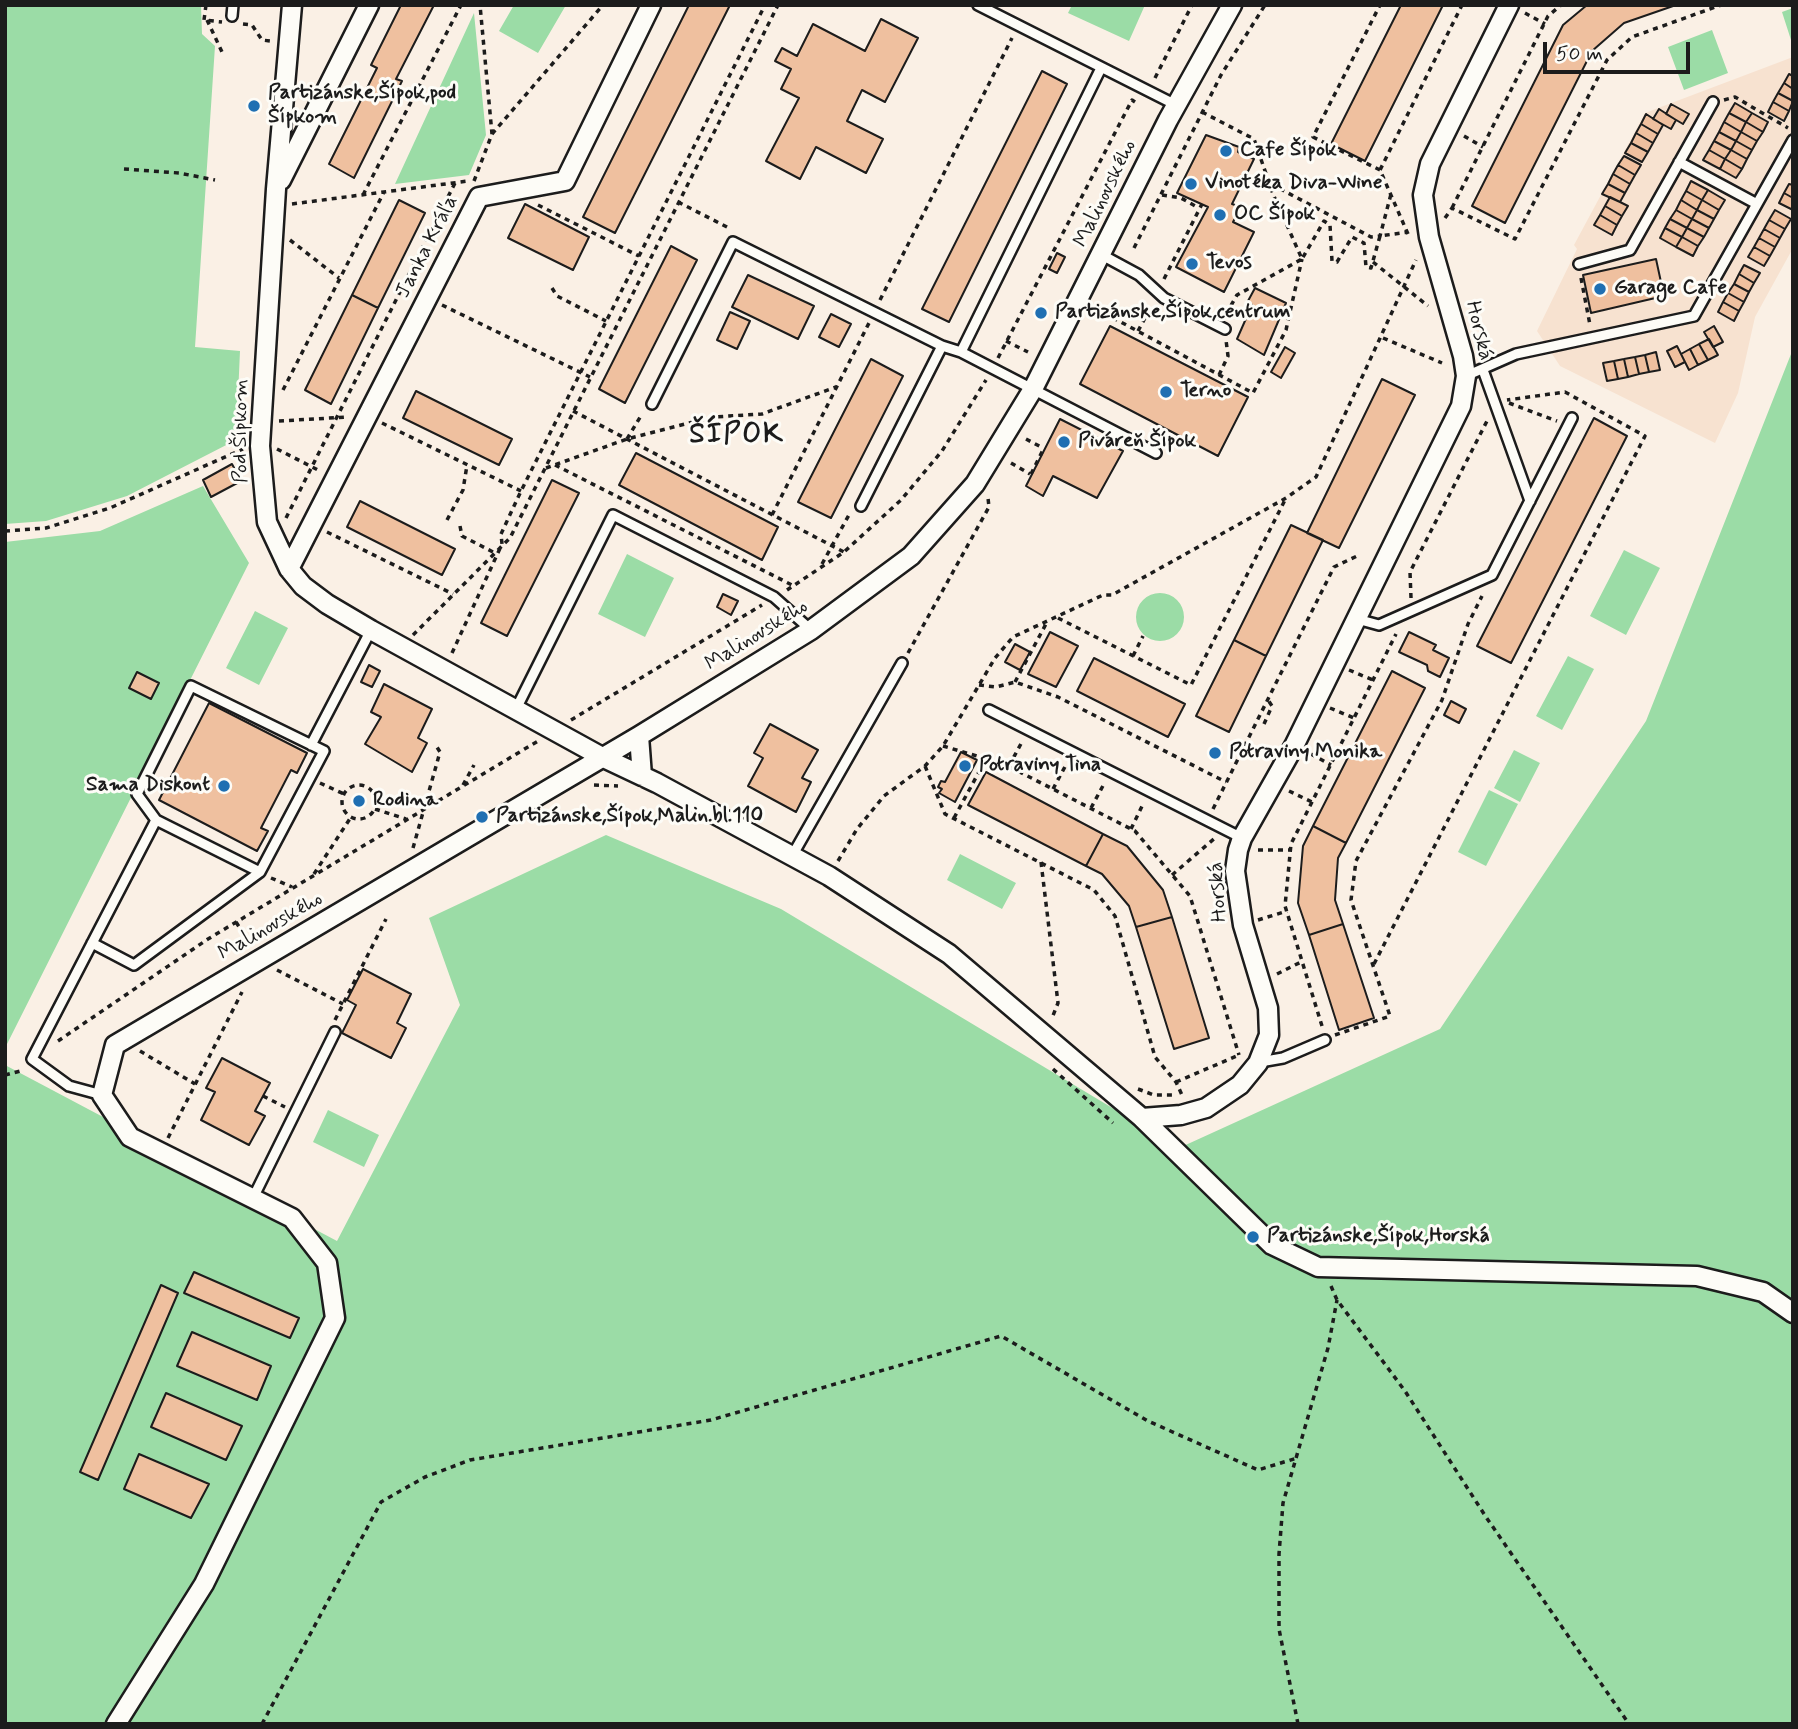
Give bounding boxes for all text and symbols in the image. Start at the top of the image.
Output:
scale bar [1546,28,1693,72]
text: 50 m [1556,40,1603,68]
place label: Partizánske,Šípok,pod Šípkom [268,81,456,131]
marker: Partizánske,Šípok,pod Šípkom [246,98,262,114]
street label: Malinovského [1069,136,1143,252]
place label: Cafe Šípok [1240,138,1337,164]
marker: Cafe Šípok [1218,143,1234,159]
place label: Vinotéka Diva-Wine [1205,171,1382,197]
marker: Vinotéka Diva-Wine [1183,176,1199,192]
street label: Janka Kráľa [391,192,465,302]
place label: OC Šípok [1234,202,1315,228]
marker: OC Šípok [1212,207,1228,223]
place label: Tevos [1206,251,1252,277]
marker: Tevos [1184,256,1200,272]
place label: Garage Cafe [1614,276,1727,302]
marker: Garage Cafe [1592,281,1608,297]
street label: Horská [1458,299,1498,363]
place label: Partizánske,Šípok,centrum [1055,300,1291,326]
marker: Partizánske,Šípok,centrum [1033,305,1049,321]
street label: Pod Šípkom [229,379,255,483]
place label: Terno [1180,379,1231,405]
marker: Terno [1158,384,1174,400]
district label: ŠÍPOK [690,419,784,453]
place label: Piváreň Šípok [1078,429,1196,455]
marker: Piváreň Šípok [1056,434,1072,450]
street label: Malinovského [701,595,813,677]
place label: Potraviny Monika [1229,740,1382,766]
marker: Potraviny Monika [1207,745,1223,761]
place label: Potraviny Tina [979,753,1101,779]
marker: Potraviny Tina [957,758,973,774]
place label: Sama Diskont [86,773,210,799]
marker: Sama Diskont [216,778,232,794]
place label: Rodina [373,788,438,814]
marker: Rodina [351,793,367,809]
place label: Partizánske,Šípok,Malin.bl.110 [496,804,763,830]
marker: Partizánske,Šípok,Malin.bl.110 [474,809,490,825]
street label: Horská [1204,861,1234,923]
street label: Malinovského [214,887,328,967]
place label: Partizánske,Šípok,Horská [1267,1224,1490,1250]
marker: Partizánske,Šípok,Horská [1245,1229,1261,1245]

